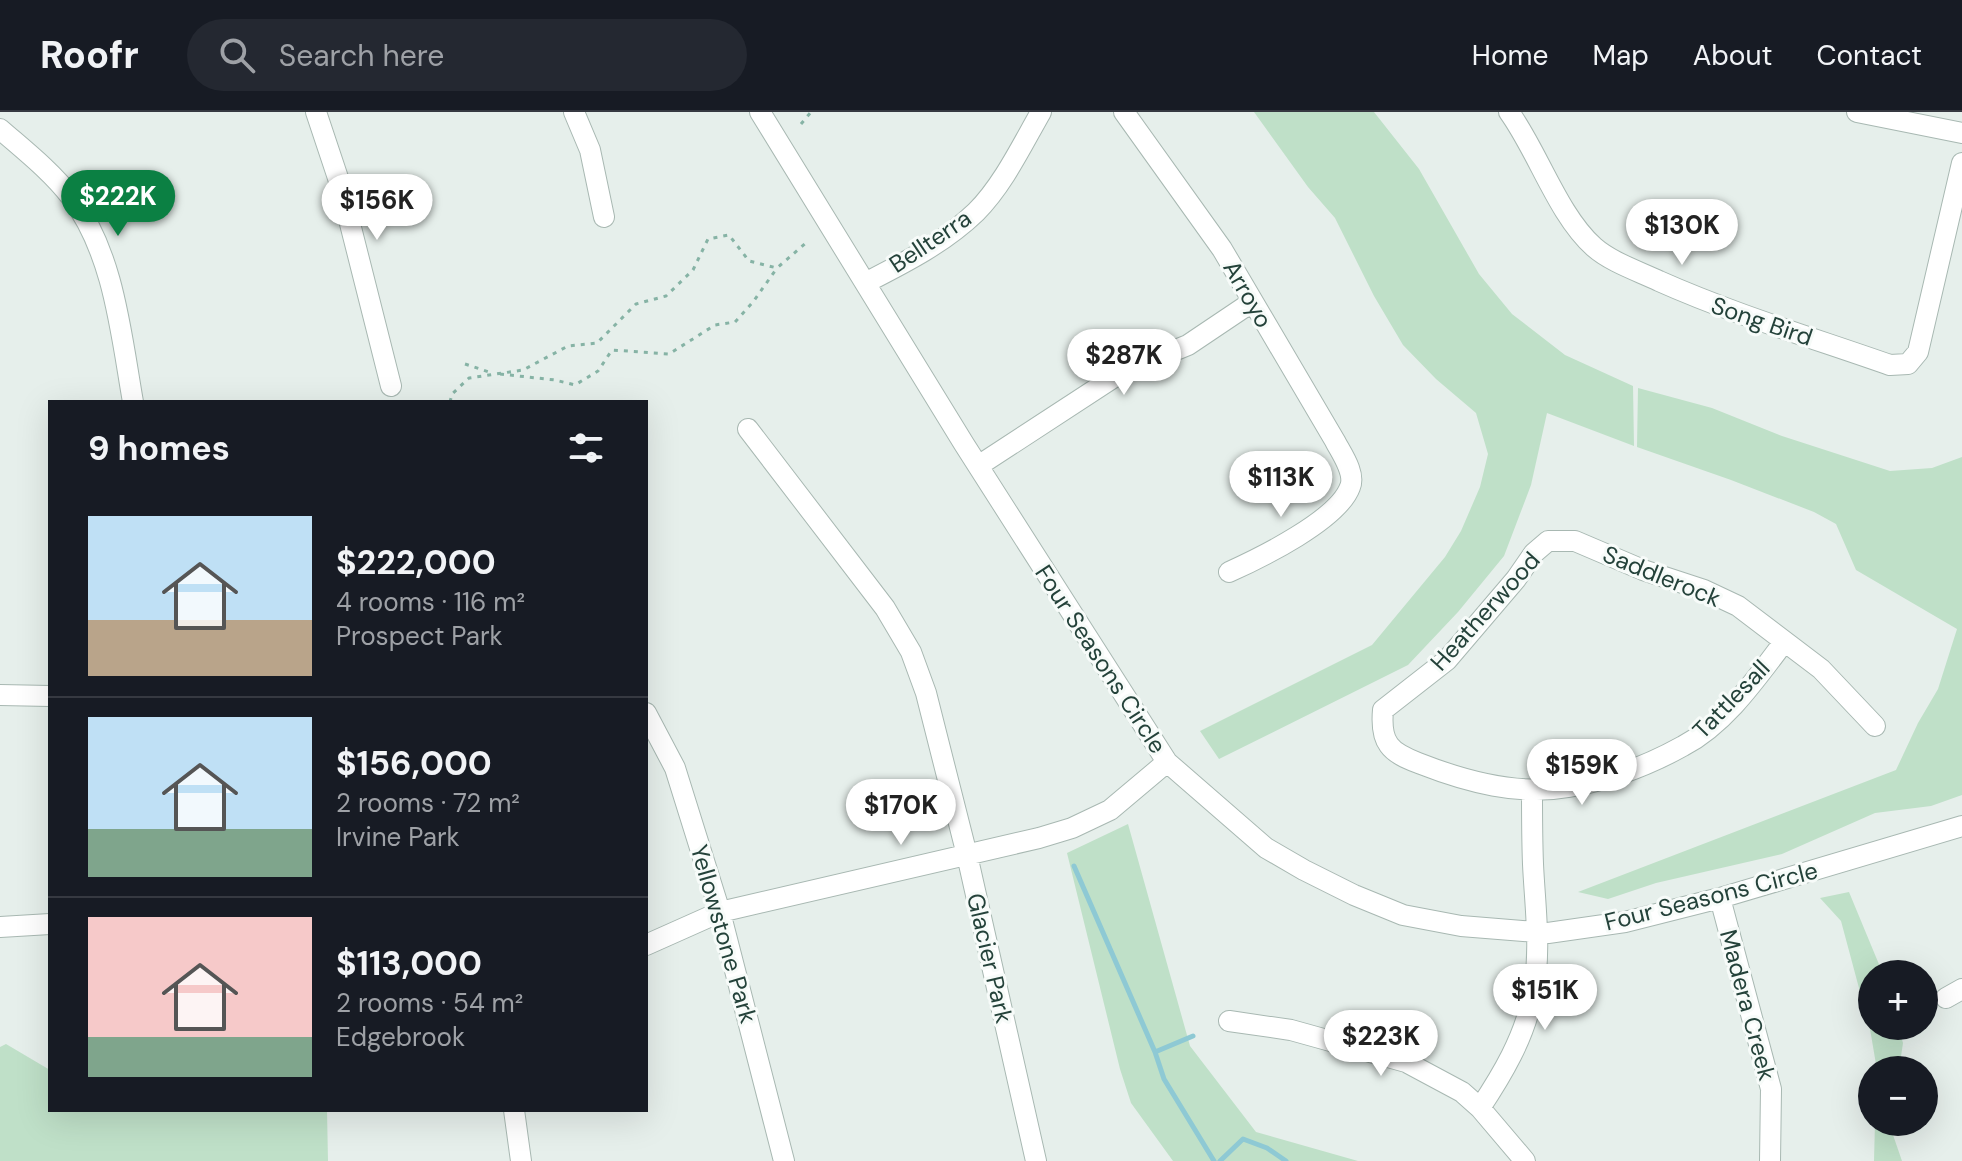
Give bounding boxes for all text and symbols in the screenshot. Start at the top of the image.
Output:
search box [187,19,747,91]
text: Roofr [40,30,139,80]
icon: search [215,33,259,77]
text: Search here [279,36,444,75]
text: Home [1472,37,1548,74]
text: Map [1592,37,1649,74]
text: About [1693,37,1772,74]
text: Contact [1816,37,1922,74]
pin: $222K [62,170,174,238]
pin: $156K [321,174,433,242]
text: $222K [79,179,157,213]
text: $156K [340,183,414,217]
pin: $130K [1626,199,1738,267]
street label: Bellterra [883,202,977,280]
text: $130K [1644,208,1720,242]
street label: Arroyo [1216,255,1280,333]
street label: Song Bird [1707,289,1817,353]
pin: $287K [1068,329,1180,397]
text: $287K [1085,338,1163,372]
text: 9 homes [88,426,230,471]
icon: filters [564,426,608,470]
pin: $113K [1225,451,1337,519]
text: $113K [1247,460,1315,494]
street label: Saddlerock [1598,538,1726,614]
text: $222,000 [336,540,496,585]
street label: Heatherwood [1423,545,1547,677]
icon: home [152,548,248,644]
street label: Four Seasons Circle [1028,559,1174,759]
text: 4 rooms · 116 m² [336,585,525,619]
text: Prospect Park [336,619,503,653]
street label: Tattlesall [1686,653,1776,745]
pin: $159K [1526,739,1638,807]
text: $156,000 [336,741,492,786]
text: $159K [1545,748,1619,782]
icon: home [152,749,248,845]
pin: $170K [845,779,957,847]
text: 2 rooms · 72 m² [336,786,520,820]
text: $170K [864,788,938,822]
text: Irvine Park [336,820,460,854]
street label: Yellowstone Park [684,841,764,1027]
street label: Four Seasons Circle [1601,854,1821,938]
street label: Glacier Park [960,890,1020,1026]
street label: Madera Creek [1713,926,1783,1084]
text: $113,000 [336,941,482,986]
icon: home [152,949,248,1045]
map controls [1858,960,1938,1136]
button: + [1858,960,1938,1040]
pin: $151K [1489,964,1601,1032]
text: $151K [1511,973,1579,1007]
text: 2 rooms · 54 m² [336,986,523,1020]
pin: $223K [1325,1010,1437,1078]
text: $223K [1342,1019,1420,1053]
text: Edgebrook [336,1020,465,1054]
button: − [1858,1056,1938,1136]

